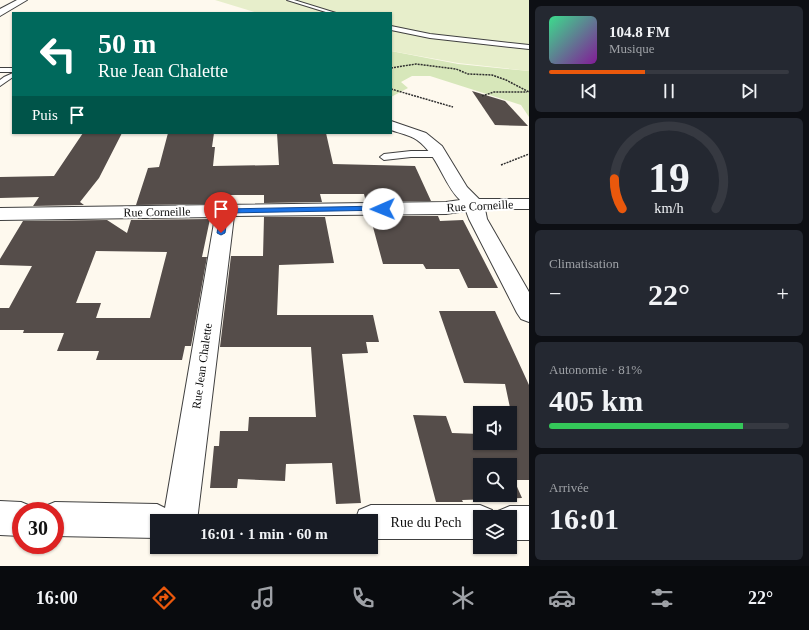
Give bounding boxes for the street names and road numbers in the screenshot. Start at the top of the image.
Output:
street label: Rue Corneille [446,197,514,215]
street label: Rue Corneille [123,204,191,220]
street label: Rue Jean Chalette [189,322,215,410]
street label: Rue du Pech [391,515,461,530]

